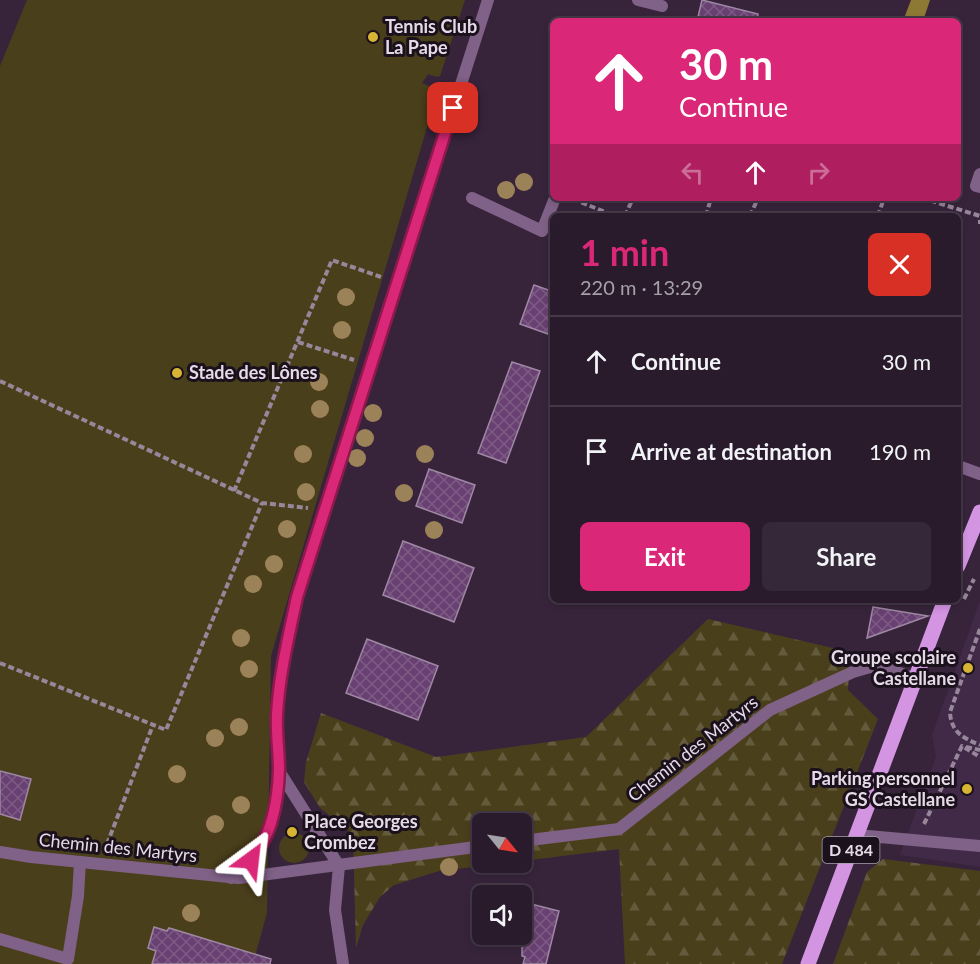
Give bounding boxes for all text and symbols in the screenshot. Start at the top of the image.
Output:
place label: Tennis Club La Pape [385,15,477,58]
marker: Tennis Club La Pape [366,30,380,44]
text: 30 m [679,39,773,89]
icon: ahead [580,42,658,120]
pin [427,82,478,133]
text: Continue [679,90,788,123]
icon: arrive [436,91,469,124]
icon: left [676,156,709,189]
icon: ahead [739,156,772,189]
icon: right [802,156,835,189]
text: 1 min [580,230,669,274]
button: close [868,233,931,296]
text: 220 m · 13:29 [580,275,703,299]
icon: ahead [580,345,613,378]
text: Continue [631,348,721,375]
text: 30 m [882,348,931,375]
place label: Stade des Lônes [189,361,318,383]
marker: Stade des Lônes [170,366,184,380]
icon: arrive [580,435,613,468]
text: Arrive at destination [631,438,832,465]
text: 190 m [869,438,931,465]
button: Exit [580,522,750,591]
button: Share [762,522,931,591]
place label: Groupe scolaire Castellane [831,646,956,689]
marker: Groupe scolaire Castellane [961,661,975,675]
street label: Chemin des Martyrs [623,690,762,806]
place label: Parking personnel GS Castellane [811,767,955,810]
marker: Parking personnel GS Castellane [960,782,974,796]
place label: Place Georges Crombez [304,810,418,853]
north arrow [472,813,532,873]
map controls [472,813,532,945]
marker: Place Georges Crombez [285,825,299,839]
street label: Chemin des Martyrs [38,828,199,866]
position arrow [219,828,283,892]
road number: D 484 [822,837,880,863]
button: sound [472,885,532,945]

